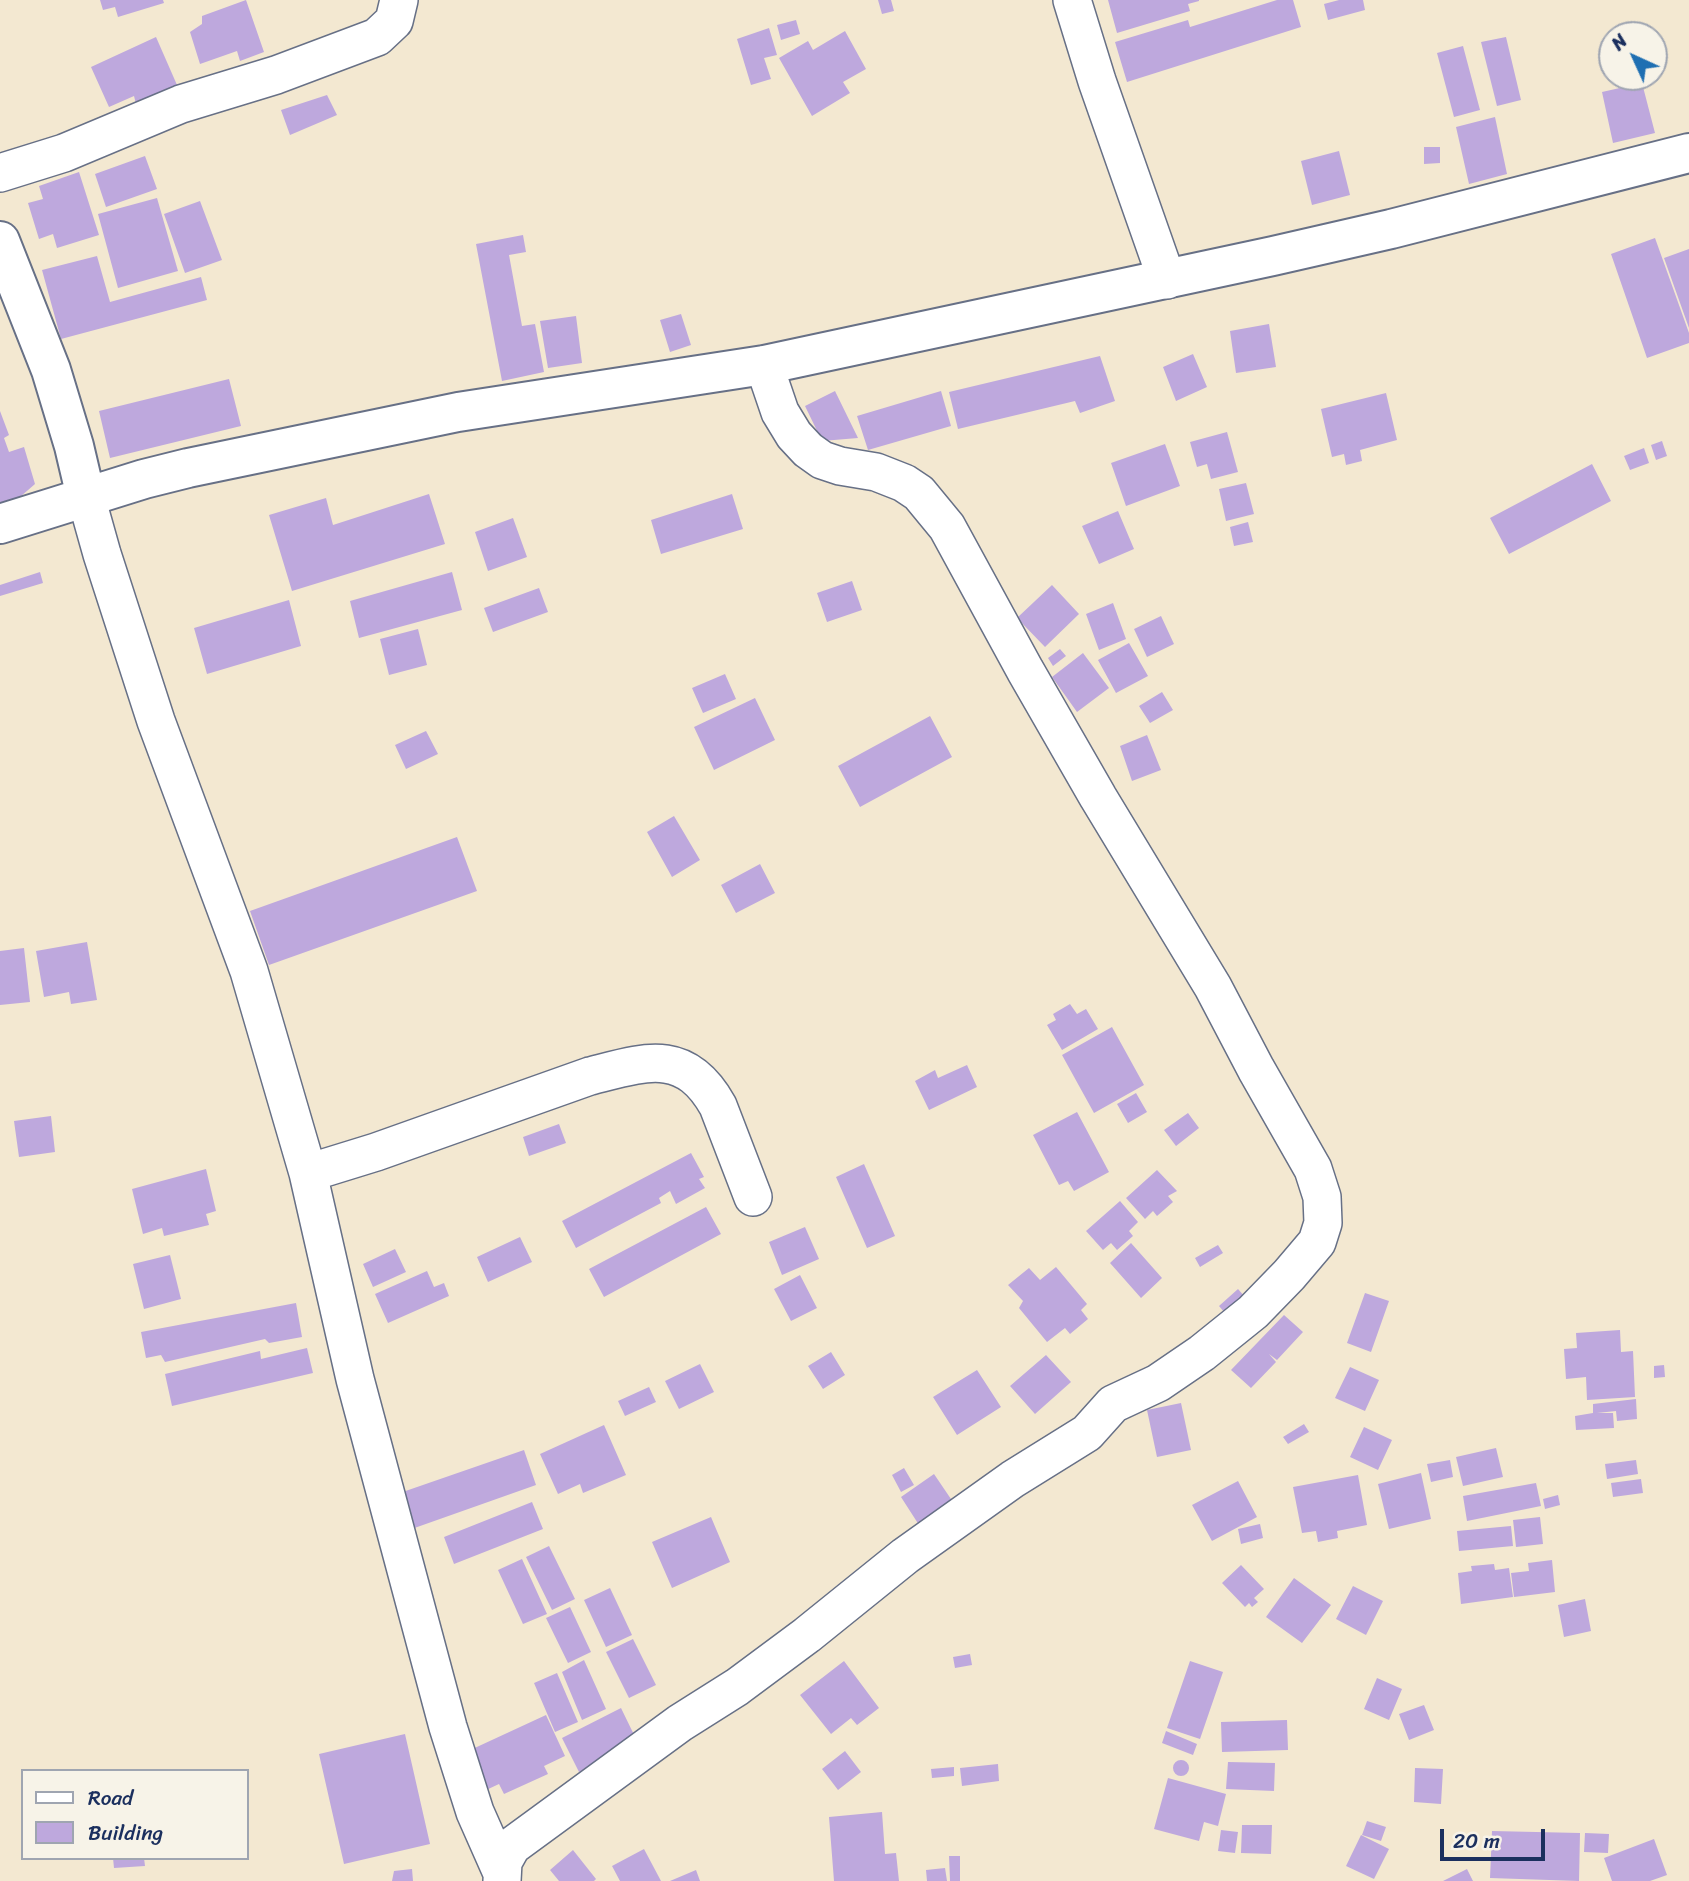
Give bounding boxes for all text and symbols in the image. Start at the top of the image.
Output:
north arrow [1598,21,1668,91]
text: N [1603,26,1636,59]
legend [21,1769,248,1860]
text: Road [88,1779,133,1817]
text: Building [88,1814,163,1852]
scale bar [1444,1814,1549,1858]
text: 20 m [1453,1822,1500,1860]

